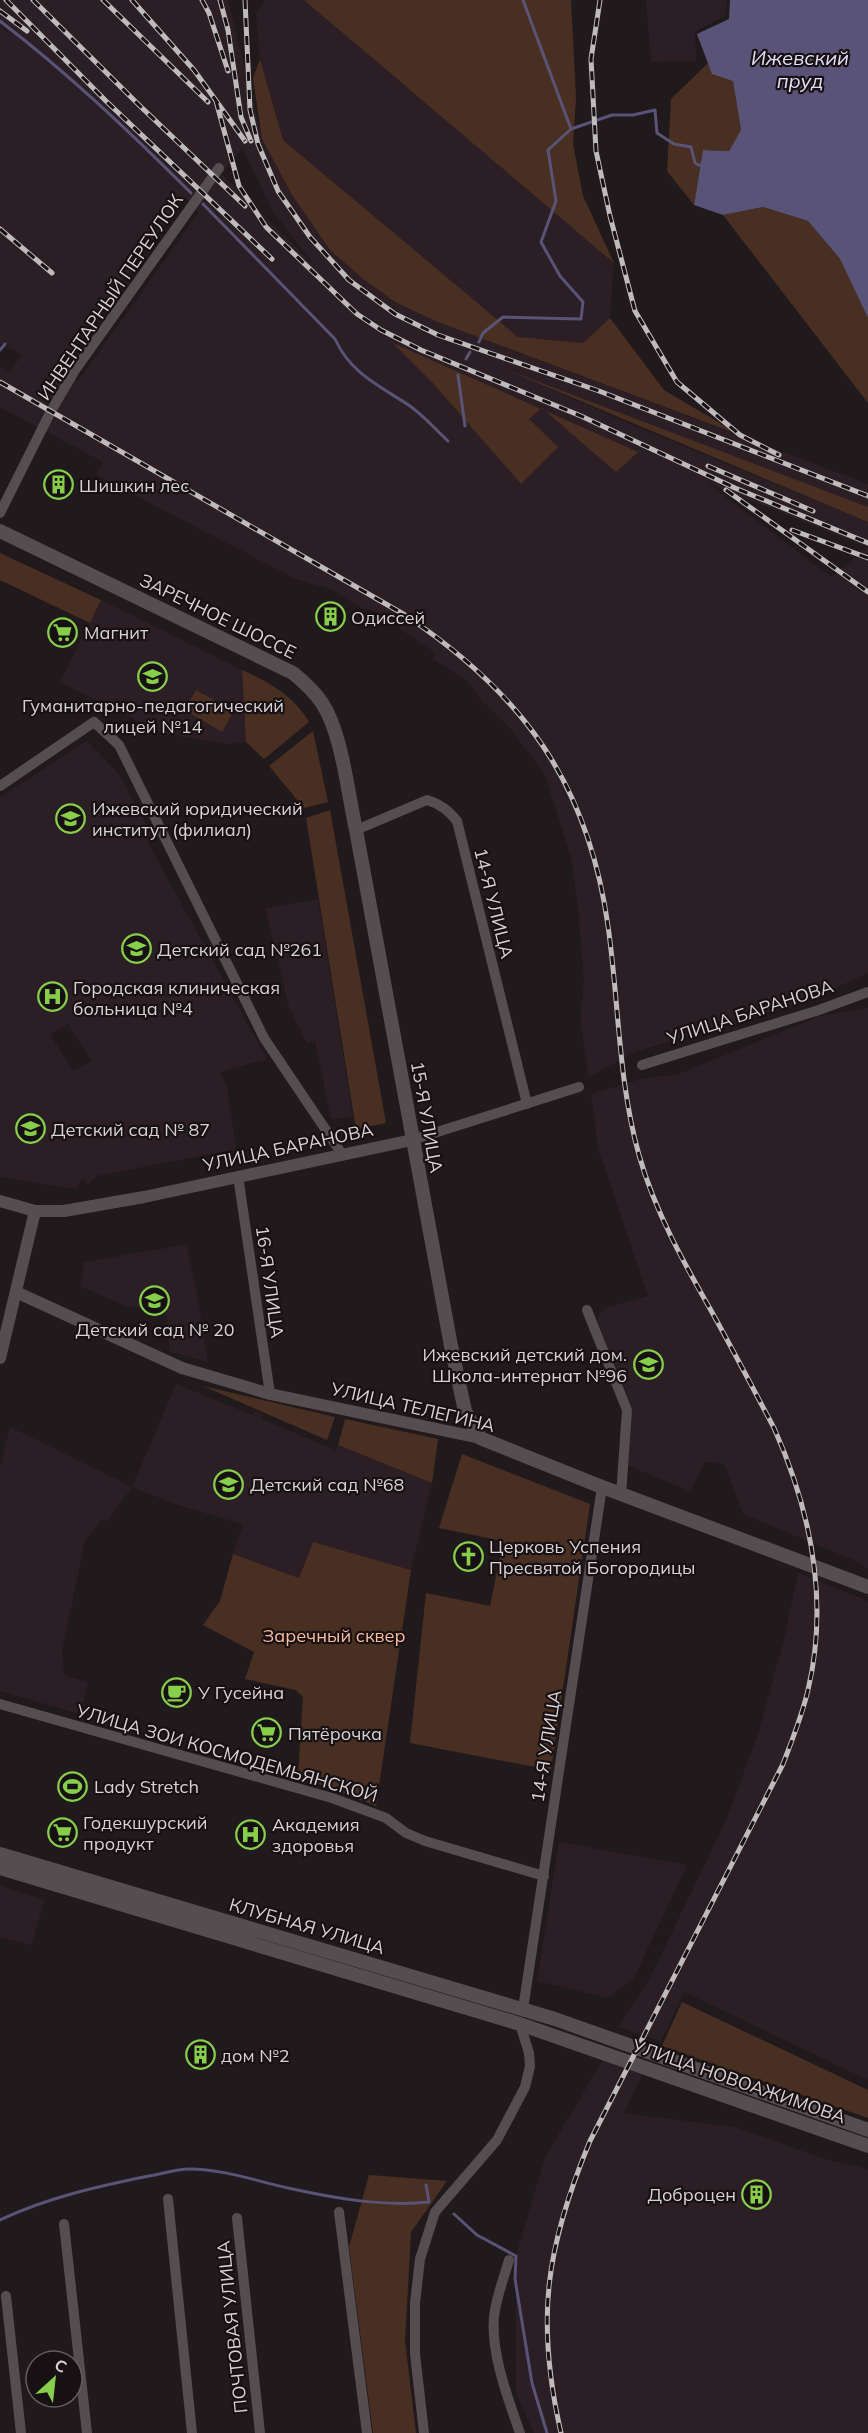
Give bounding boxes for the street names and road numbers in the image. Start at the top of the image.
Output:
street label: ИНВЕНТАРНЫЙ ПЕРЕУЛОК [32,189,188,405]
street label: ЗАРЕЧНОЕ ШОССЕ [136,568,300,664]
street label: 14-Я УЛИЦА [469,845,519,961]
street label: УЛИЦА БАРАНОВА [663,974,836,1050]
street label: 15-Я УЛИЦА [406,1059,448,1175]
street label: УЛИЦА БАРАНОВА [200,1118,375,1176]
street label: 16-Я УЛИЦА [251,1224,289,1340]
street label: УЛИЦА ТЕЛЕГИНА [328,1377,497,1437]
street label: 14-Я УЛИЦА [526,1688,566,1804]
street label: УЛИЦА ЗОИ КОСМОДЕМЬЯНСКОЙ [73,1699,380,1807]
street label: КЛУБНАЯ УЛИЦА [227,1893,387,1959]
street label: УЛИЦА НОВОАЖИМОВА [628,2033,849,2128]
street label: ПОЧТОВАЯ УЛИЦА [212,2240,252,2414]

